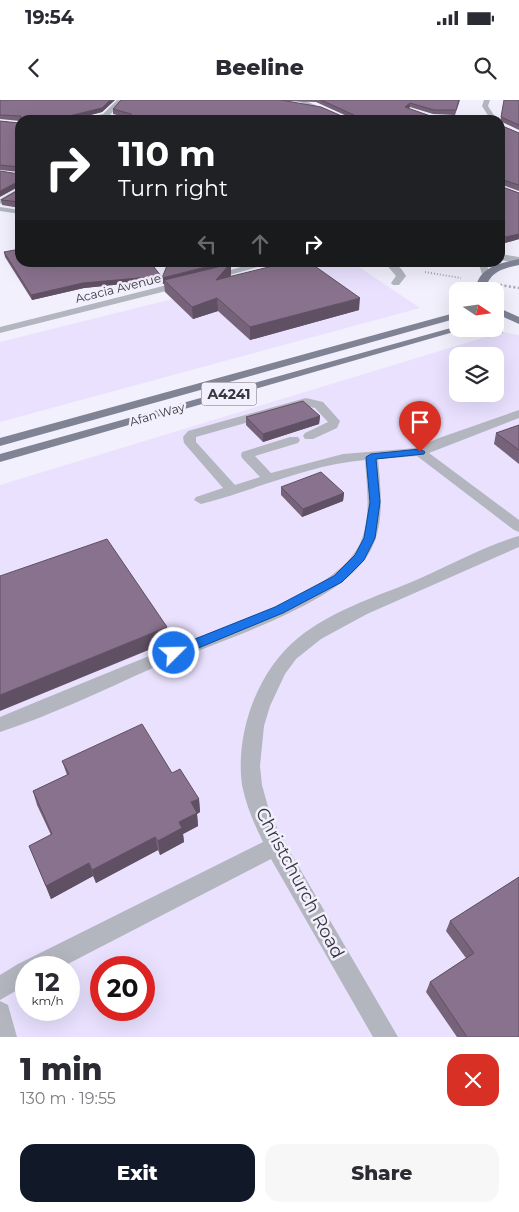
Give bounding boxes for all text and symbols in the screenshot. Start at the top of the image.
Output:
text: 19:54 [25,6,74,29]
icon: back [20,54,48,82]
text: Beeline [215,54,304,81]
icon: search [471,54,499,82]
text: 110 m [118,132,216,175]
icon: right [35,135,100,200]
text: Turn right [118,175,228,202]
icon: left [193,230,221,258]
icon: ahead [246,230,274,258]
icon: right [299,230,327,258]
street label: Acacia Avenue [74,270,162,306]
north arrow [449,282,504,338]
map controls [449,282,504,402]
button: layers [449,347,504,402]
road number: A4241 [202,382,256,406]
street label: Afan Way [128,399,187,429]
pin [399,401,441,452]
icon: arrive [406,408,434,436]
position arrow [147,626,199,678]
street label: Christchurch Road [251,804,349,962]
speed limit sign: 20 [90,956,155,1021]
text: 12 [35,967,60,997]
text: km/h [31,993,64,1008]
text: 1 min [20,1051,103,1088]
button: close [447,1054,499,1106]
text: 130 m · 19:55 [20,1089,116,1108]
button: Exit [20,1144,255,1202]
button: Share [265,1144,499,1202]

